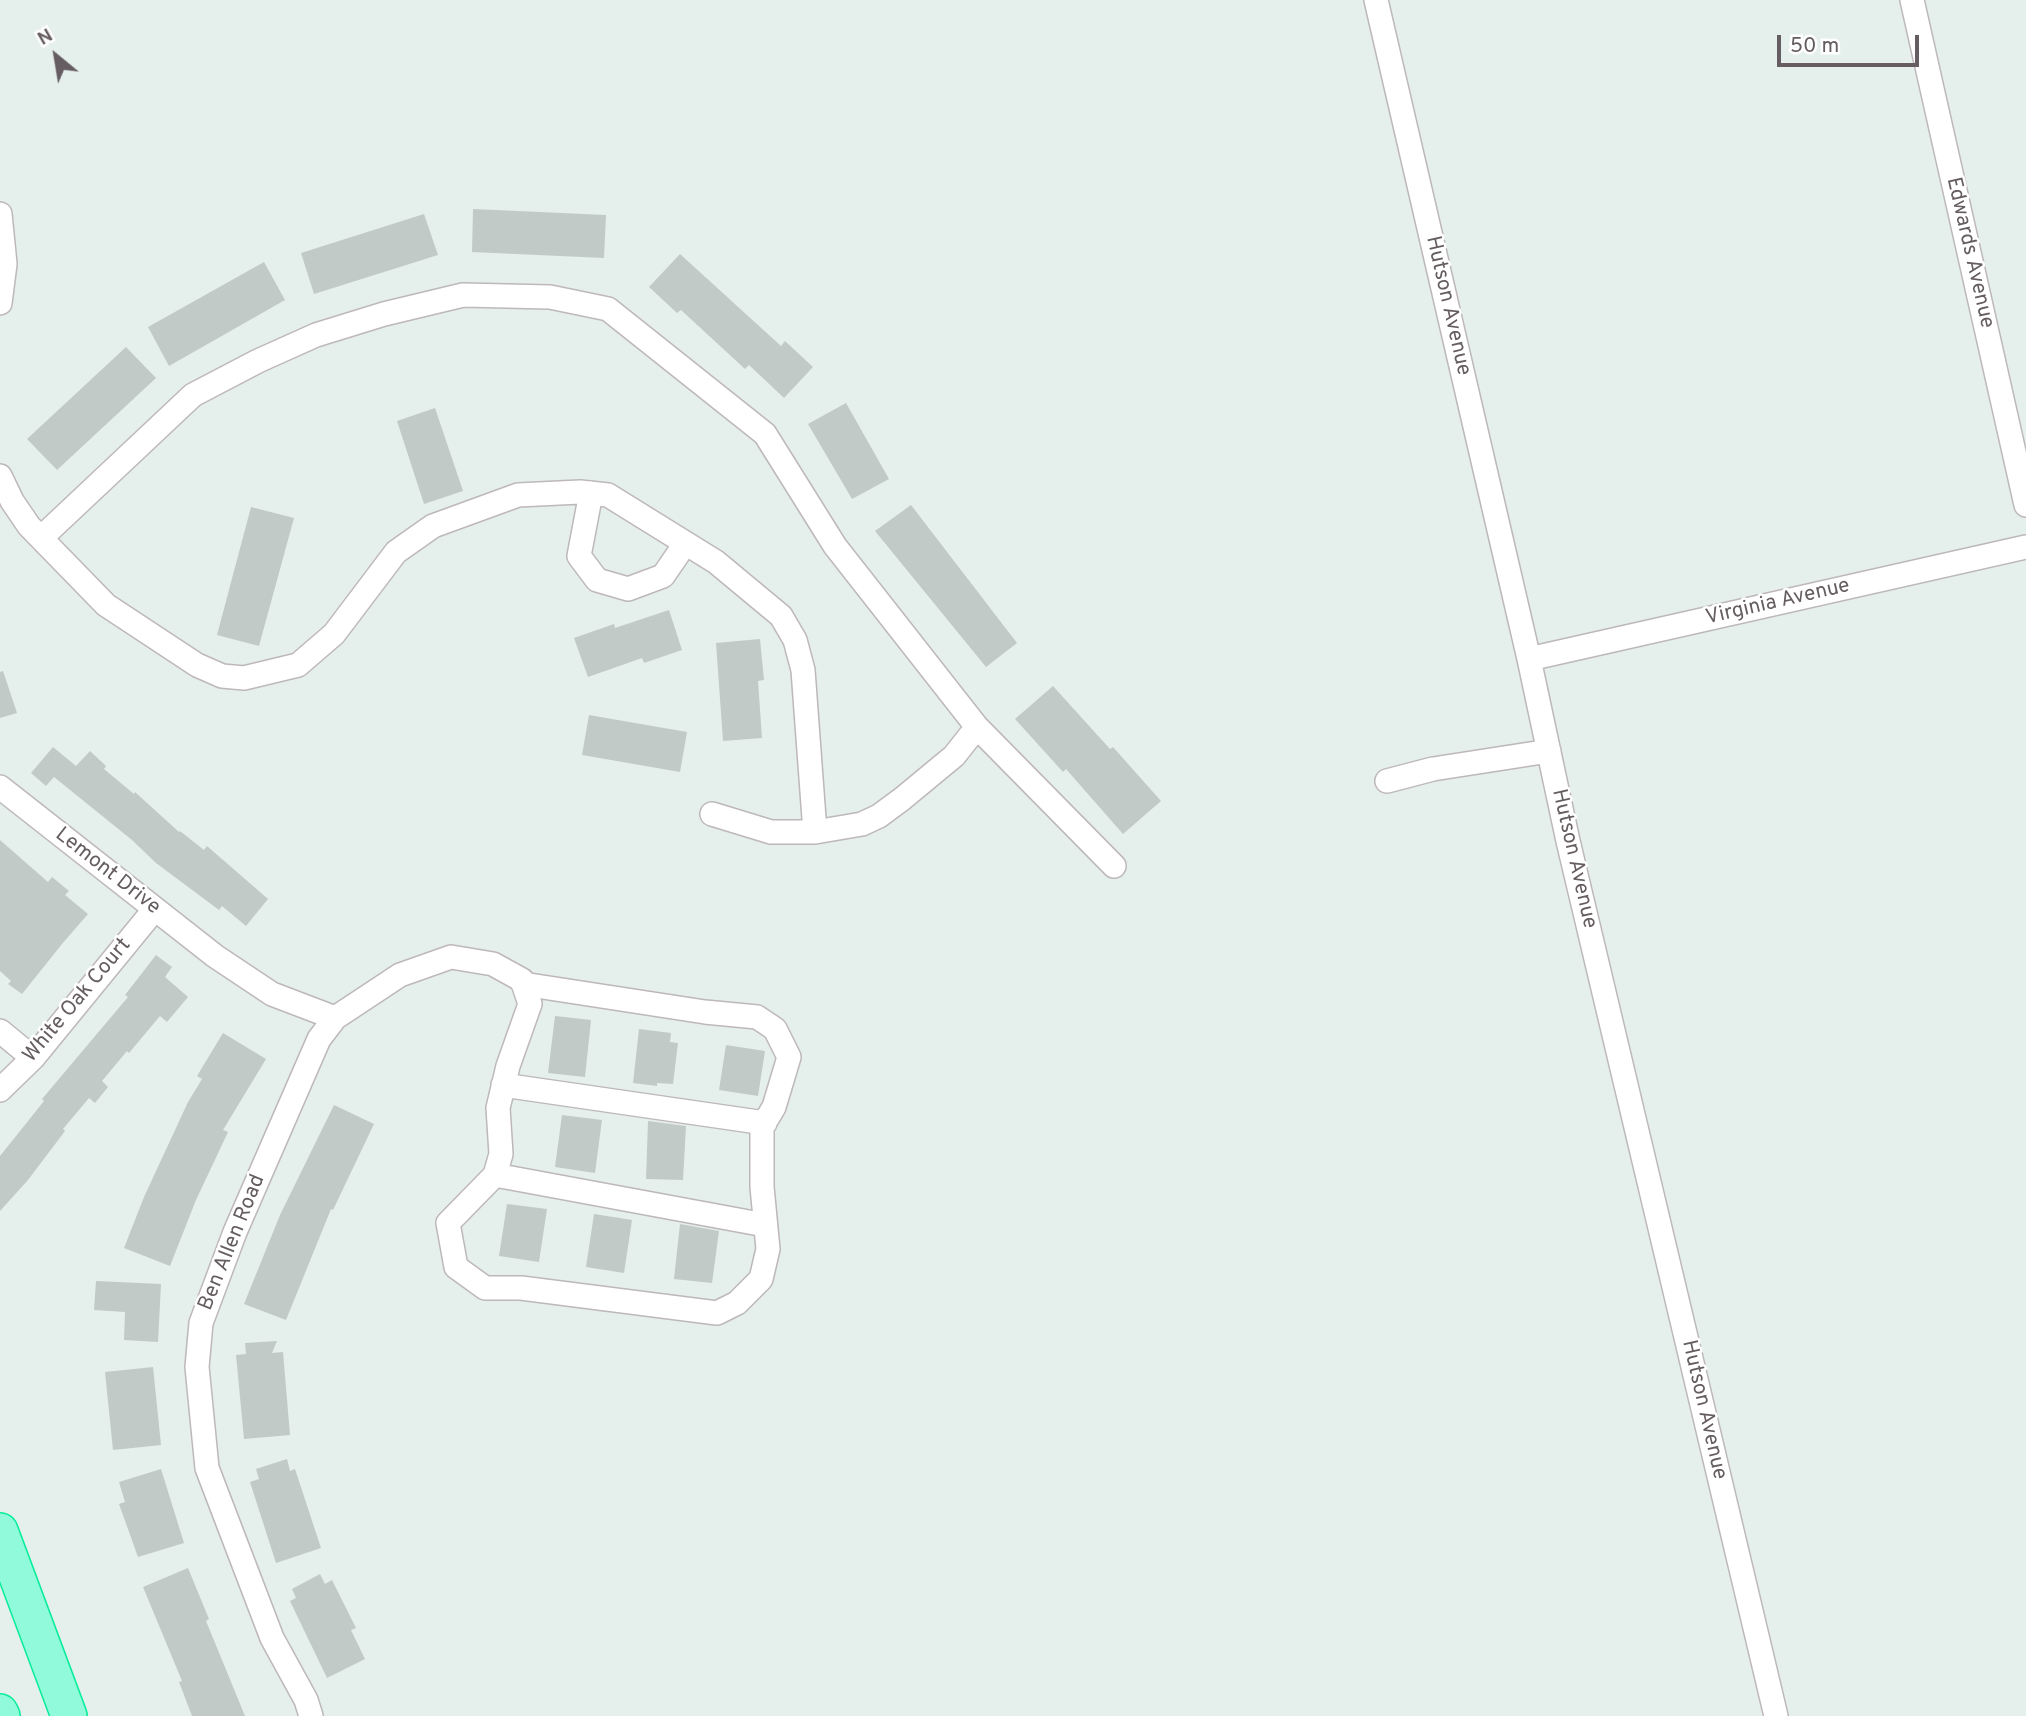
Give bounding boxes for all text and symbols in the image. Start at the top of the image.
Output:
north arrow [21,21,91,91]
scale bar [1781,21,1923,65]
text: N [34,24,57,52]
text: 50 m [1790,33,1839,60]
street label: Edwards Avenue [1939,175,1999,331]
street label: Hutson Avenue [1419,234,1475,378]
street label: Virginia Avenue [1703,574,1853,632]
street label: Hutson Avenue [1545,787,1601,931]
street label: Lemont Drive [49,823,165,921]
street label: White Oak Court [19,934,137,1068]
street label: Ben Allen Road [194,1171,272,1315]
street label: Hutson Avenue [1675,1338,1731,1482]

